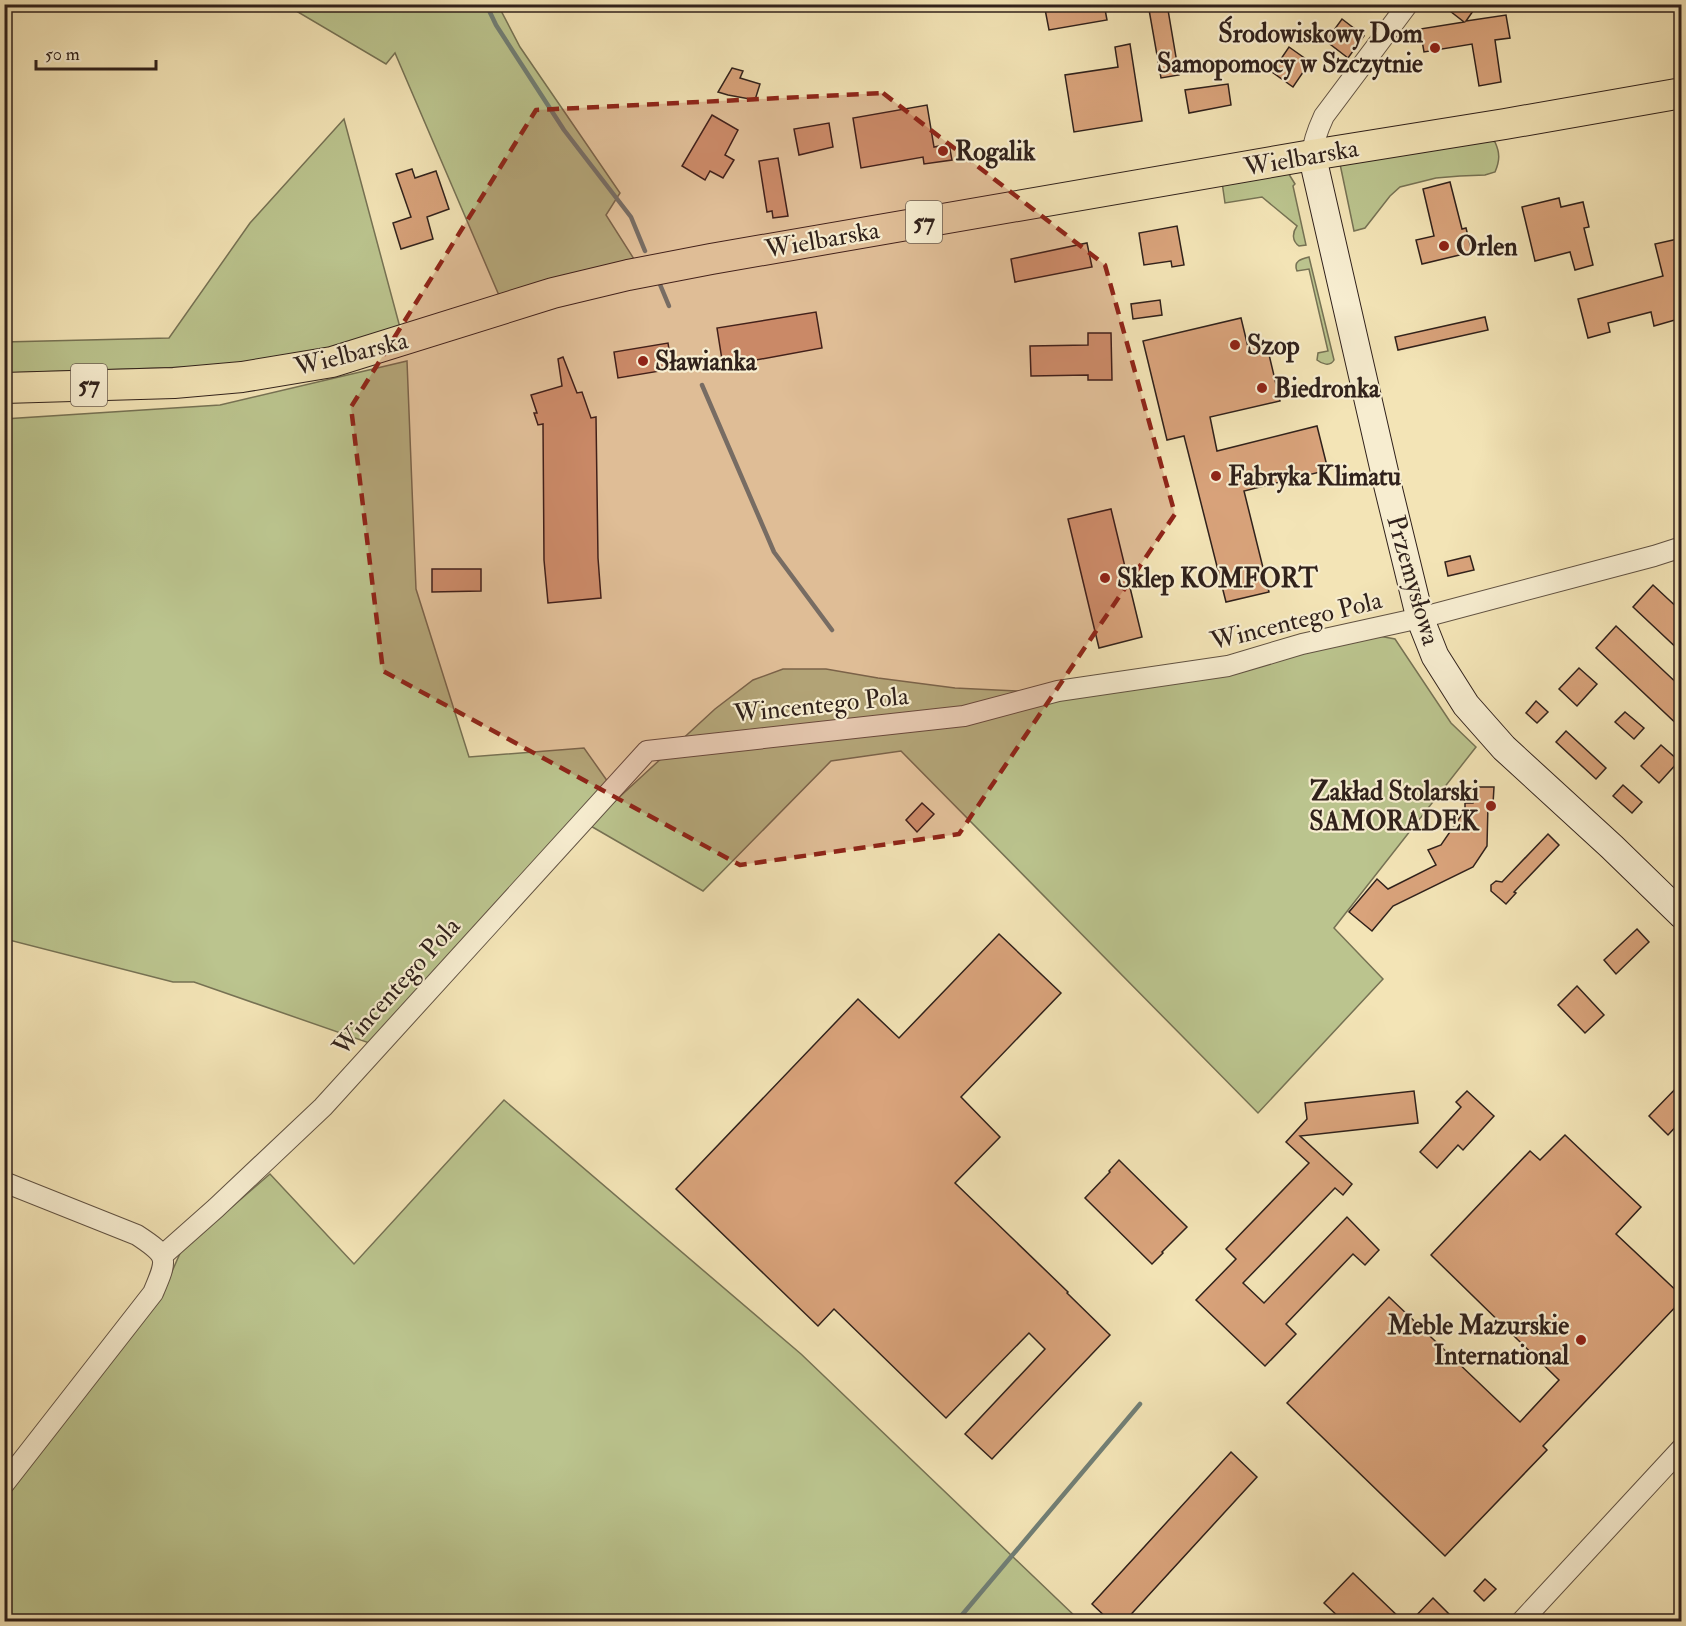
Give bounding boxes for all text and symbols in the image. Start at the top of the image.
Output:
place label: Środowiskowy Dom Samopomocy w Szczytnie [1157,15,1424,81]
scale bar [36,33,156,71]
marker: Środowiskowy Dom Samopomocy w Szczytnie [1428,41,1442,55]
text: 50 m [45,43,80,66]
street label: Wielbarska [1240,132,1361,184]
place label: Rogalik [955,136,1036,169]
marker: Rogalik [936,144,950,158]
road number: 57 [906,201,942,243]
street label: Wielbarska [761,214,882,266]
place label: Orlen [1456,231,1518,263]
marker: Orlen [1437,239,1451,253]
street label: Wielbarska [290,324,412,384]
place label: Szop [1247,330,1300,363]
marker: Szop [1228,338,1242,352]
place label: Sławianka [655,346,758,378]
marker: Sławianka [636,354,650,368]
road number: 57 [71,364,107,406]
place label: Biedronka [1274,373,1381,405]
marker: Biedronka [1255,381,1269,395]
place label: Fabryka Klimatu [1228,461,1402,494]
marker: Fabryka Klimatu [1209,469,1223,483]
street label: Przemysłowa [1379,512,1447,649]
place label: Sklep KOMFORT [1117,563,1319,596]
marker: Sklep KOMFORT [1098,571,1112,585]
street label: Wincentego Pola [1206,584,1386,658]
street label: Wincentego Pola [731,680,910,730]
place label: Zakład Stolarski SAMORADEK [1309,776,1480,838]
marker: Zakład Stolarski SAMORADEK [1484,799,1498,813]
street label: Wincentego Pola [325,910,468,1063]
place label: Meble Mazurskie International [1386,1310,1569,1372]
marker: Meble Mazurskie International [1574,1333,1588,1347]

